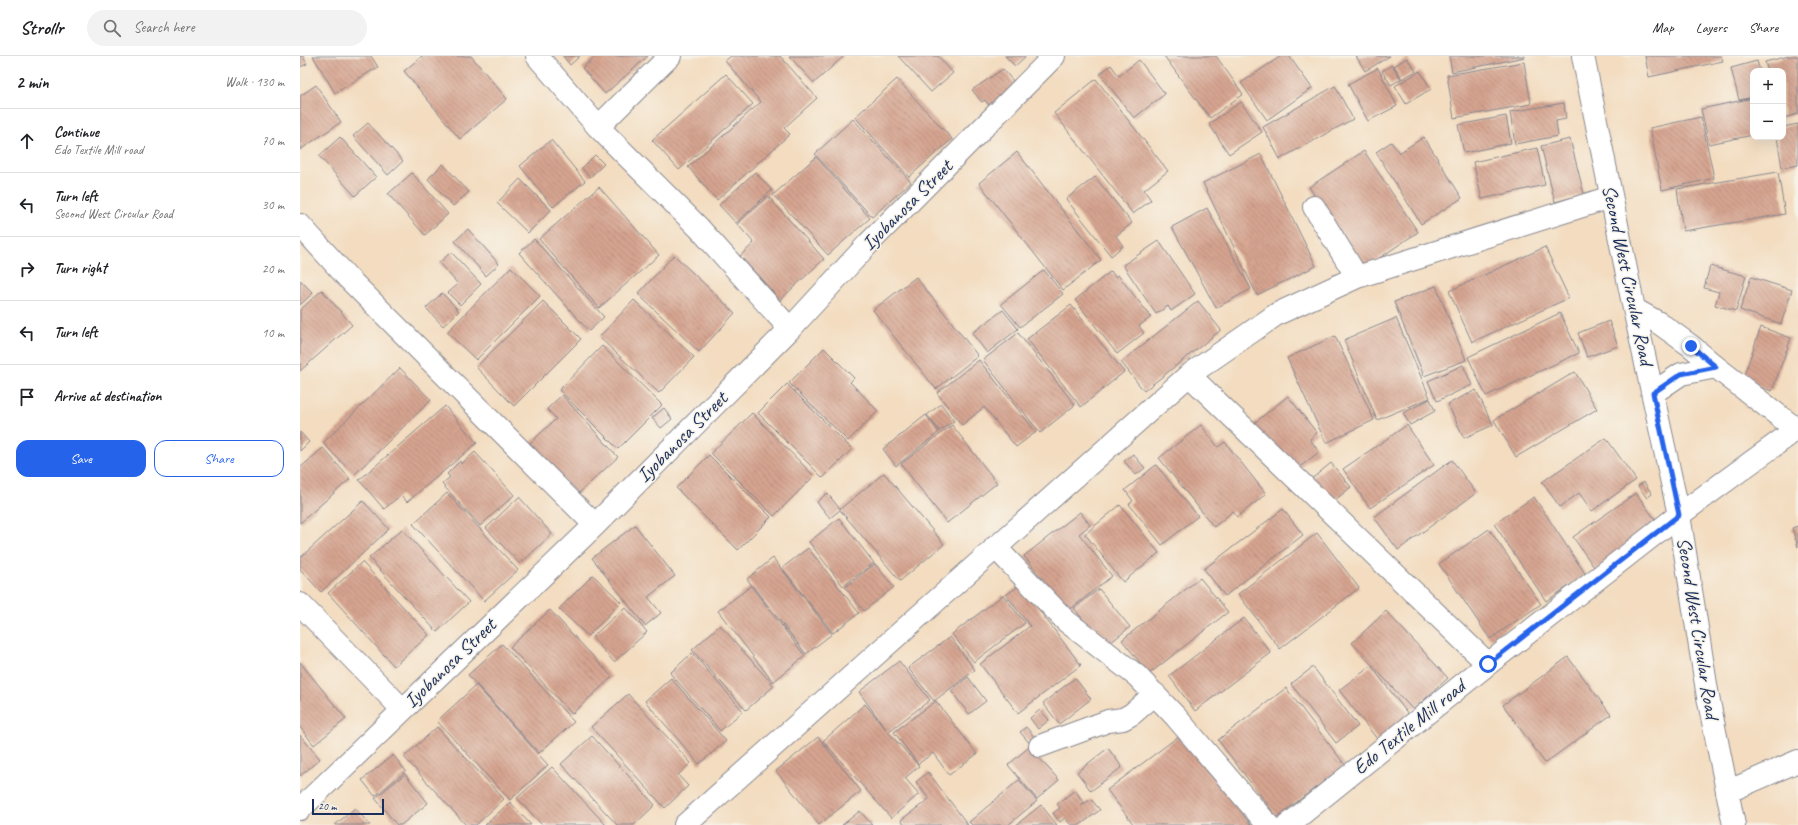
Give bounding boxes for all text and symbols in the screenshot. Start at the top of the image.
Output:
search box [87,10,367,46]
text: Strollr [20,16,63,40]
icon: search [101,17,123,39]
text: Search here [133,18,195,37]
text: Map [1652,19,1674,36]
text: Layers [1696,19,1727,36]
text: Share [1749,19,1778,36]
map controls [1750,68,1786,140]
button: + [1750,68,1786,104]
text: 2 min [16,72,49,93]
text: Walk · 130 m [225,74,284,90]
button: − [1750,104,1786,140]
text: Continue [54,123,99,142]
icon: ahead [16,130,38,152]
text: 70 m [262,133,284,149]
text: Edo Textile Mill road [54,142,143,158]
street label: Iyobanosa Street [856,153,959,256]
street label: Second West Circular Road [1597,183,1660,370]
text: Turn left [54,187,97,206]
icon: left [16,194,38,216]
text: 30 m [262,197,284,213]
text: Second West Circular Road [54,206,173,222]
icon: right [16,258,38,280]
text: Turn right [54,259,107,278]
text: 20 m [262,261,284,277]
icon: left [16,322,38,344]
text: Turn left [54,323,97,342]
text: 10 m [262,325,284,341]
route end [1682,337,1700,355]
street label: Iyobanosa Street [631,385,734,488]
icon: arrive [16,386,38,408]
text: Arrive at destination [54,387,161,406]
button: Save [16,440,146,477]
button: Share [154,440,284,477]
street label: Second West Circular Road [1671,536,1725,723]
street label: Iyobanosa Street [399,611,503,713]
route start [1479,655,1497,673]
street label: Edo Textile Mill road [1348,672,1473,780]
scale bar [312,797,384,816]
text: 20 m [318,799,337,813]

